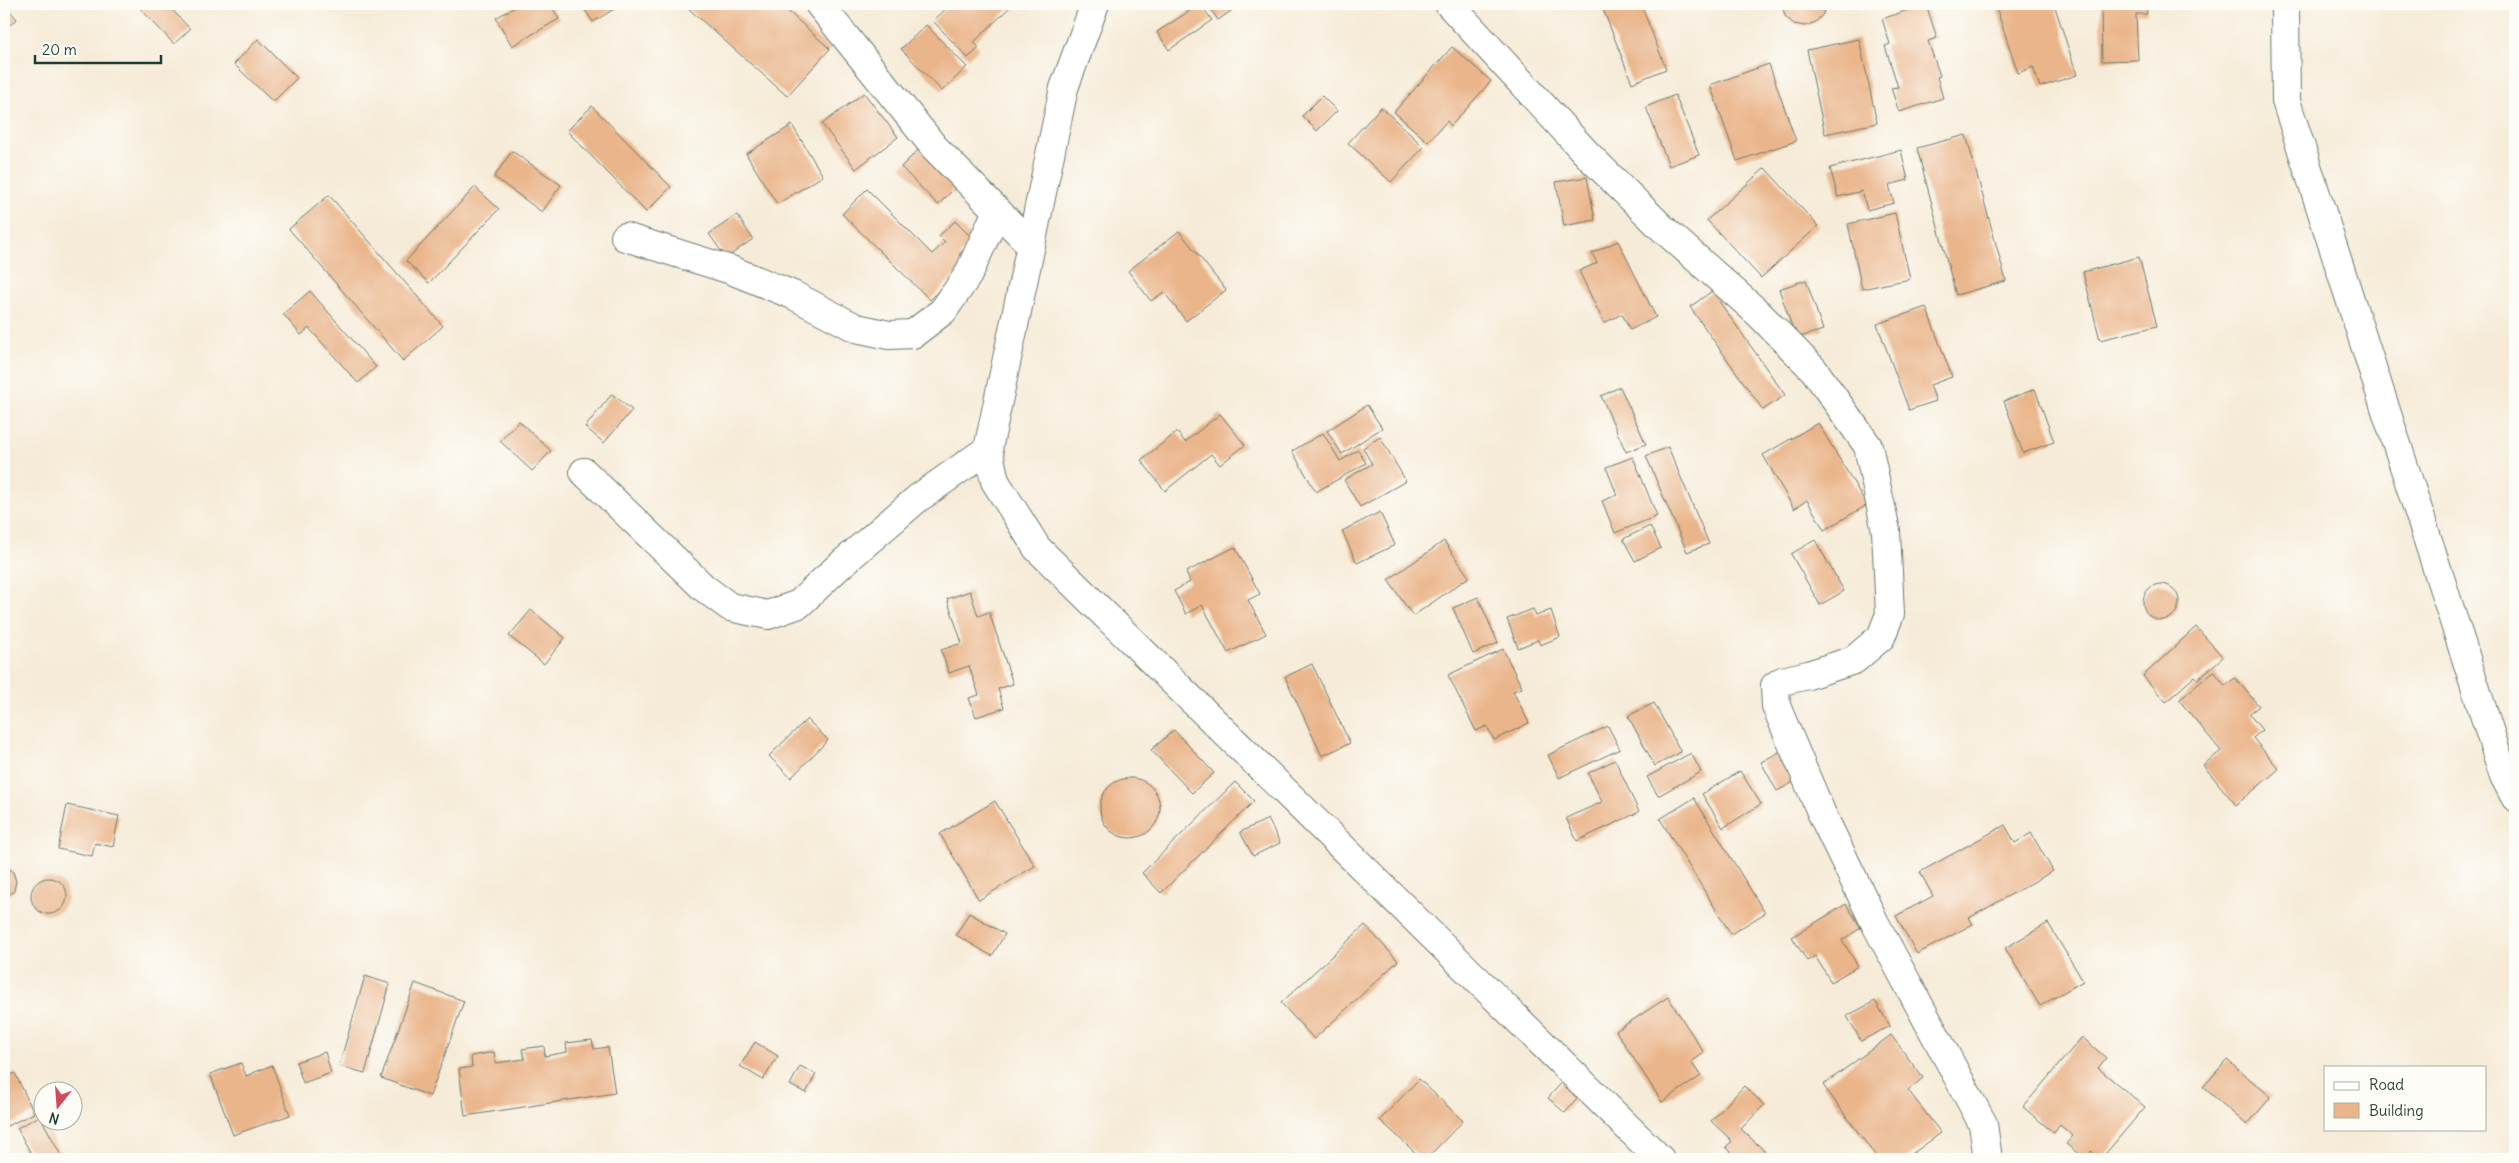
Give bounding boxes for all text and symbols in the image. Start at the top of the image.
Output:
scale bar [35,32,161,64]
text: 20 m [42,40,77,59]
legend [2324,1066,2486,1130]
text: Road [2369,1075,2404,1094]
north arrow [32,1080,82,1130]
text: Building [2369,1101,2424,1120]
text: N [47,1108,61,1128]

